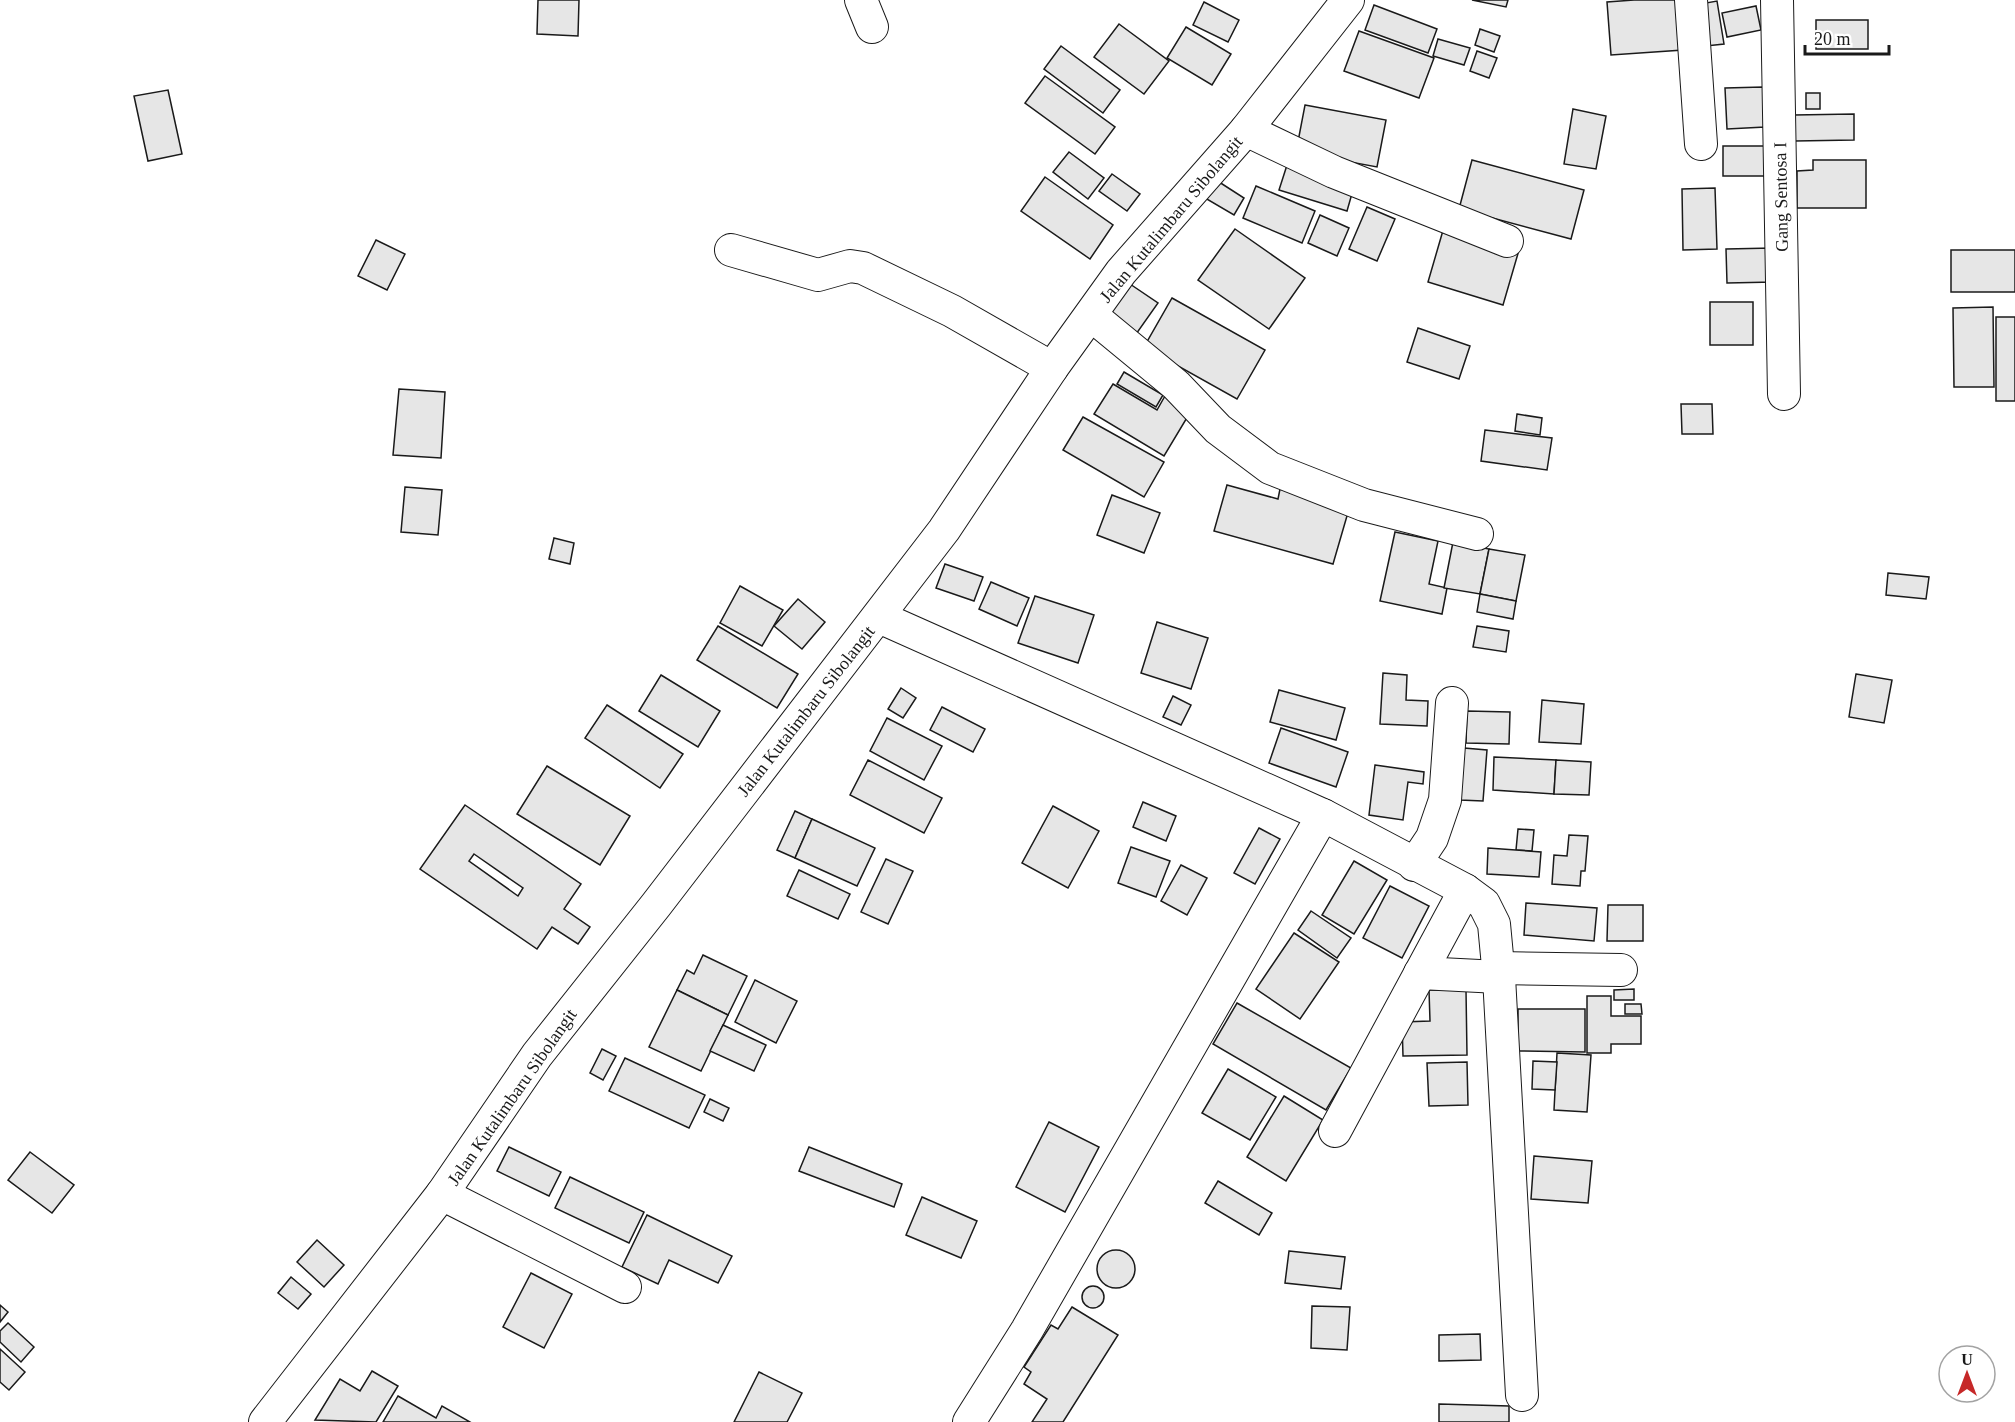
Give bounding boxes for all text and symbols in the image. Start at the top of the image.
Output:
scale bar [1805,18,1889,56]
text: 20 m [1814,29,1851,49]
street label: Jalan Kutalimbaru Sibolangit [1096,132,1246,306]
street label: Gang Sentosa I [1770,142,1792,252]
street label: Jalan Kutalimbaru Sibolangit [733,622,879,800]
street label: Jalan Kutalimbaru Sibolangit [443,1005,581,1189]
north arrow [1937,1344,1997,1404]
text: U [1961,1351,1973,1368]

